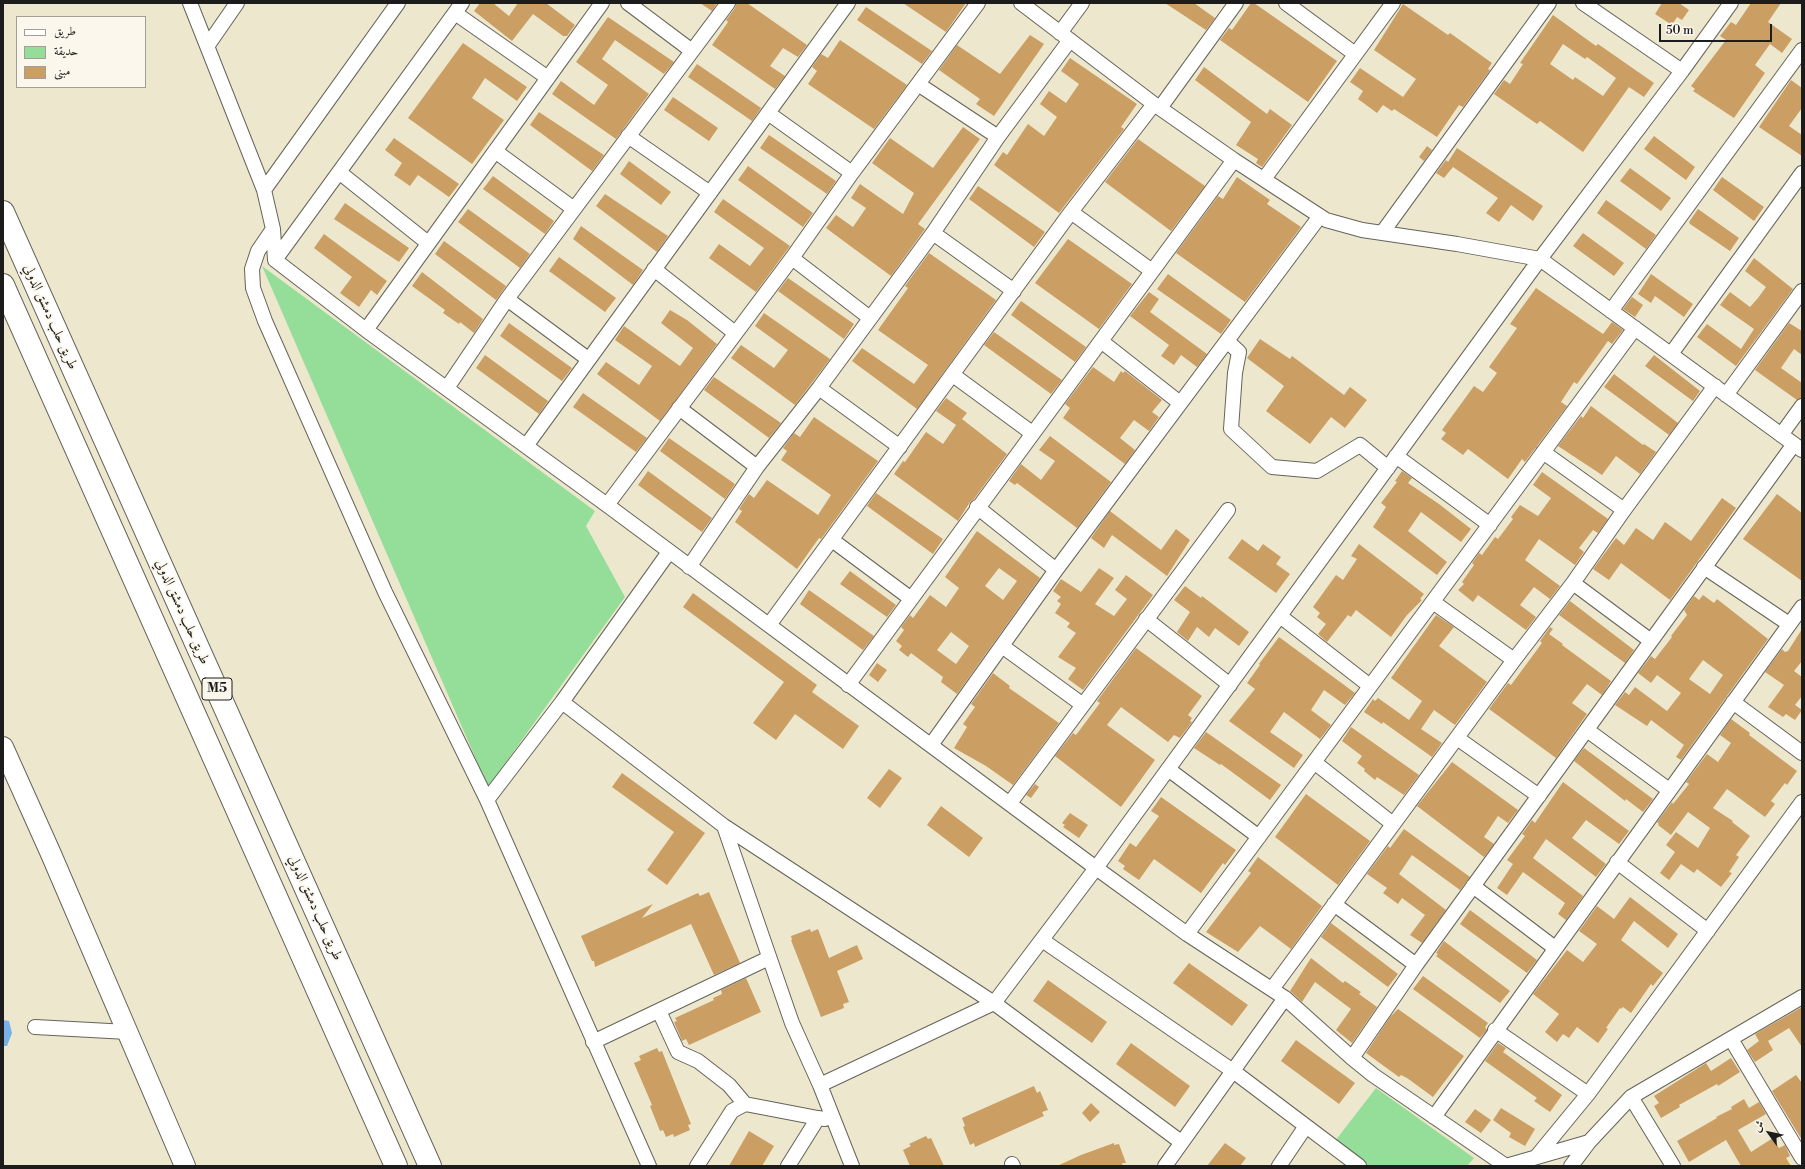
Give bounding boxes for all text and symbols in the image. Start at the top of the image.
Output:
legend [16,16,146,88]
scale bar [1661,16,1774,42]
text: 50 m [1666,23,1694,38]
text: طريق [54,24,76,39]
text: حديقة [54,44,78,59]
text: مبنى [54,64,70,79]
street label: طريق حلب دمشق الدولي [19,262,81,372]
street label: طريق حلب دمشق الدولي [151,557,213,667]
road number: M5 [202,678,232,700]
street label: طريق حلب دمشق الدولي [284,853,346,963]
north arrow [1749,1113,1789,1153]
text: ش [1750,1118,1768,1135]

